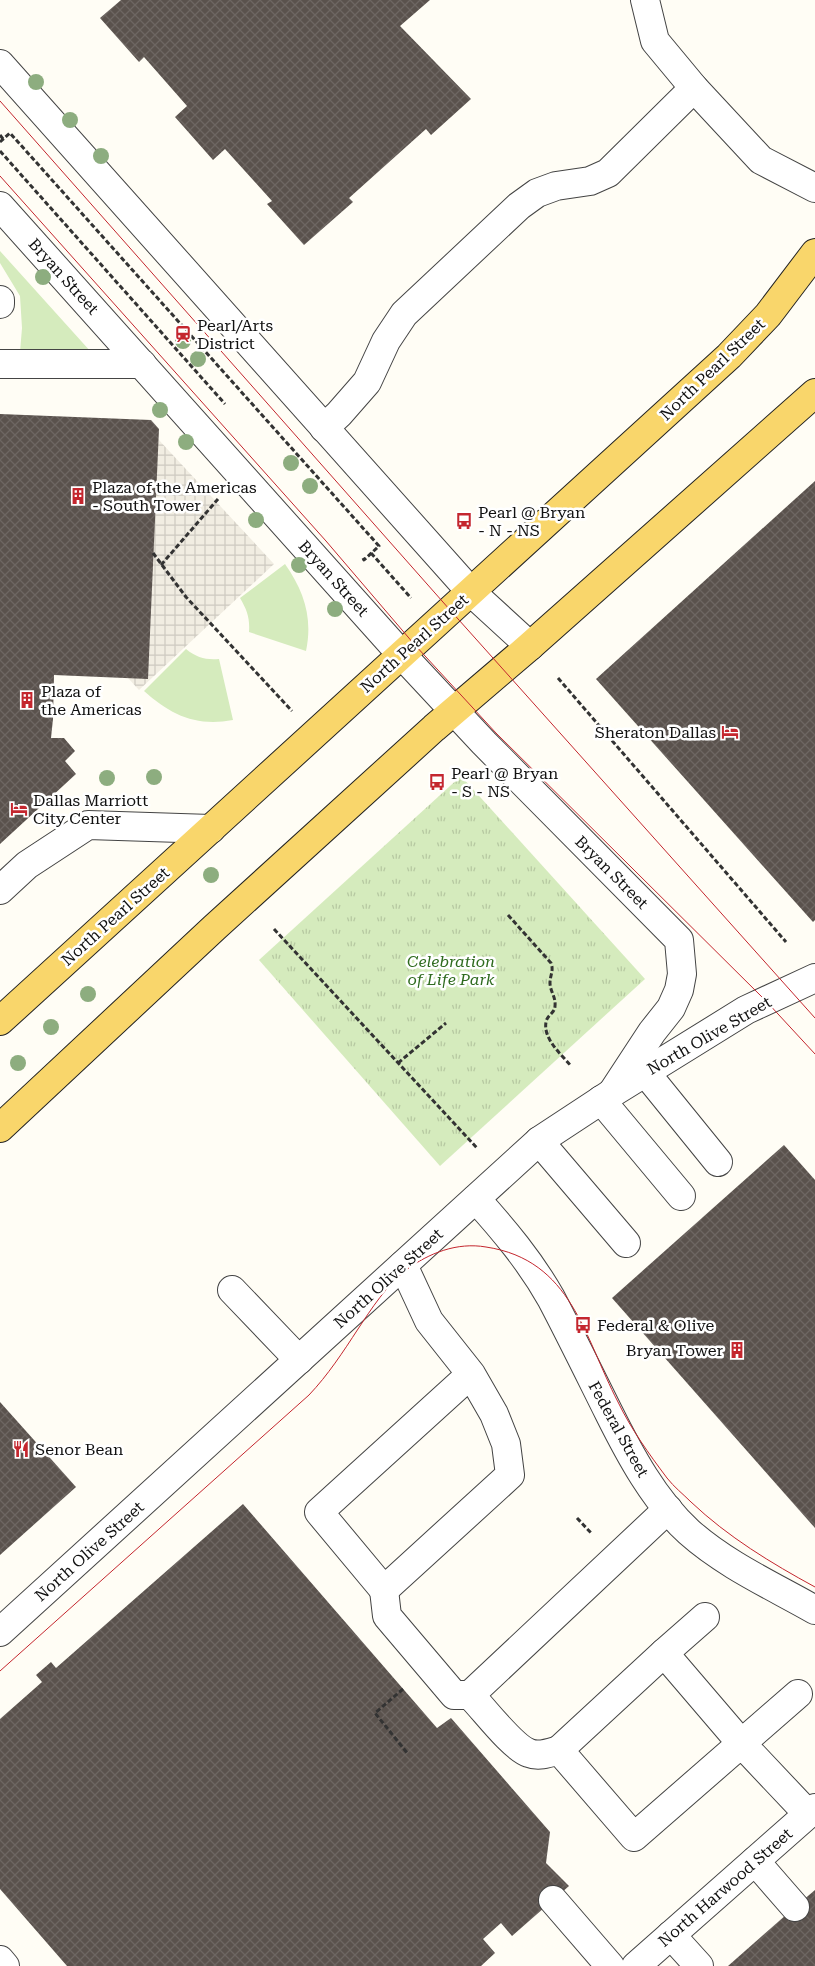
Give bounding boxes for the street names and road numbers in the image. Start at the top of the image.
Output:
street label: Bryan Street [25,234,103,318]
street label: North Pearl Street [656,314,769,424]
street label: Bryan Street [295,536,373,620]
street label: North Pearl Street [357,590,472,697]
street label: Bryan Street [571,832,652,913]
street label: North Pearl Street [58,863,173,970]
street label: North Olive Street [644,992,775,1079]
street label: North Olive Street [330,1224,447,1332]
street label: Federal Street [584,1378,653,1481]
street label: North Olive Street [31,1497,148,1605]
street label: North Harwood Street [655,1824,796,1951]

